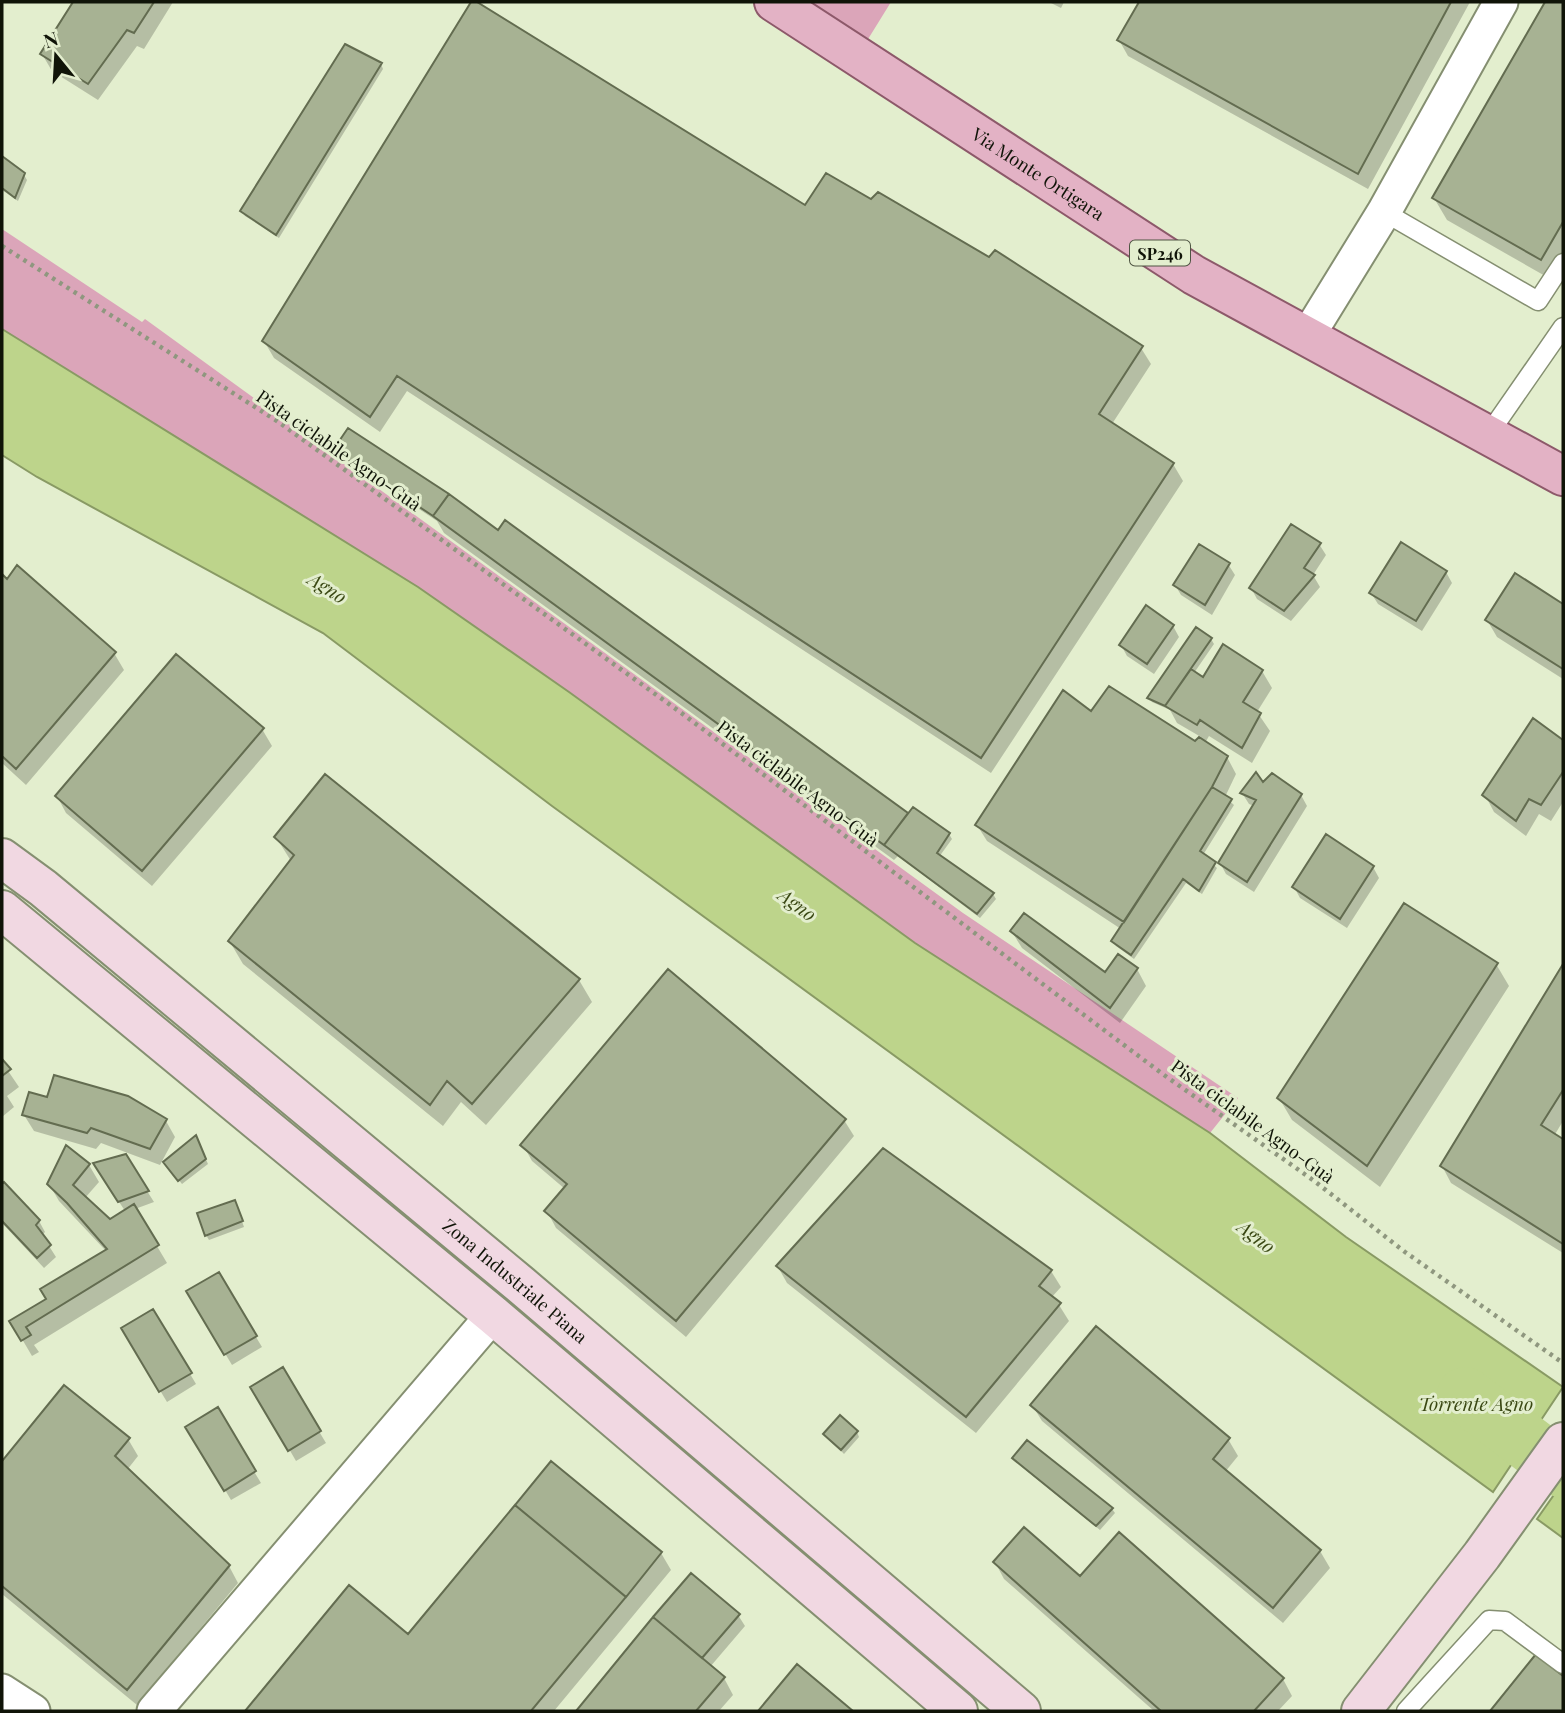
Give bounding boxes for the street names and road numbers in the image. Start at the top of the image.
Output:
street label: Via Monte Ortigara [966,121,1109,226]
road number: SP246 [1130,241,1190,266]
street label: Pista ciclabile Agno-Guà [252,384,426,516]
street label: Pista ciclabile Agno-Guà [712,714,884,852]
street label: Pista ciclabile Agno-Guà [1167,1054,1339,1188]
street label: Zona Industriale Piana [438,1213,593,1349]

